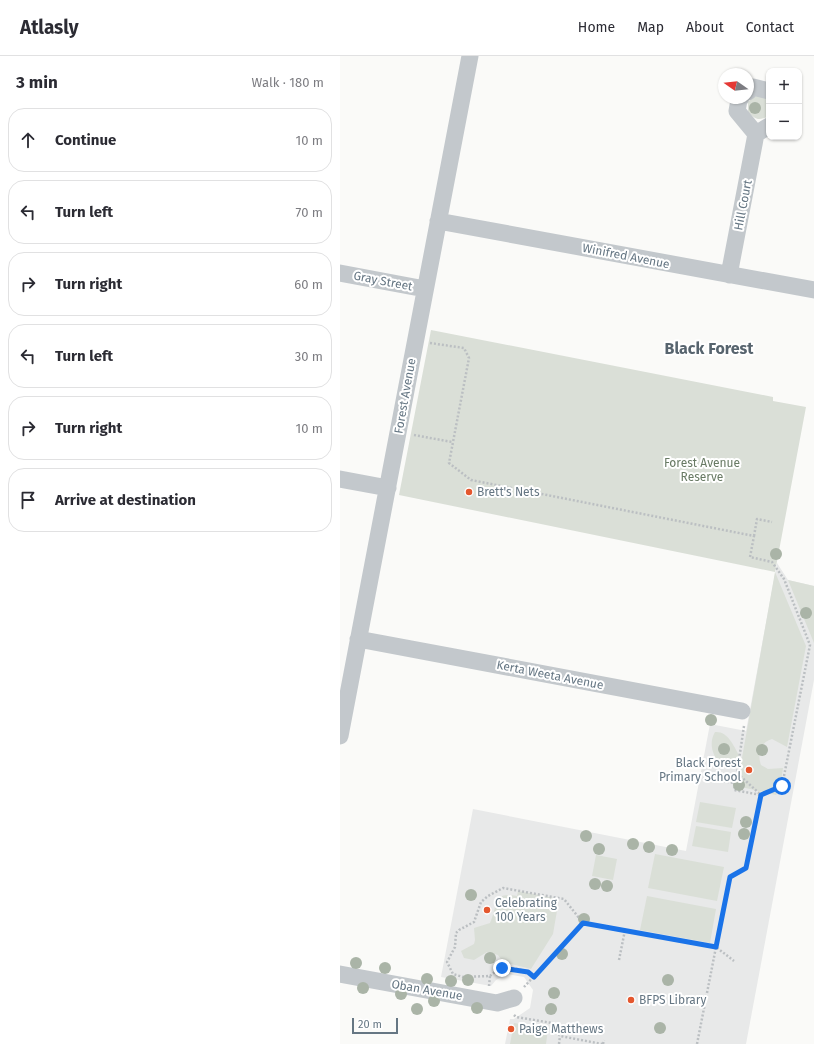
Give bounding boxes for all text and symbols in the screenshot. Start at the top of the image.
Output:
text: Atlasly [20,16,79,39]
text: Home [578,19,615,36]
text: Map [637,19,664,36]
text: About [686,19,724,36]
text: Contact [746,19,794,36]
north arrow [718,68,754,104]
map controls [766,68,802,140]
button: + [766,68,802,104]
text: 3 min [16,72,58,93]
text: Walk · 180 m [252,75,324,90]
button: − [766,104,802,140]
icon: ahead [17,129,39,151]
text: Continue [55,131,116,149]
text: 10 m [296,133,323,148]
street label: Hill Court [731,178,755,231]
icon: left [17,201,39,223]
text: Turn left [55,203,113,221]
text: 70 m [296,205,323,220]
street label: Winifred Avenue [581,241,671,271]
street label: Gray Street [352,268,414,294]
icon: right [17,273,39,295]
text: Turn right [55,275,122,293]
text: 60 m [294,277,323,292]
district label: Black Forest [665,339,754,358]
icon: left [17,345,39,367]
text: Turn left [55,347,113,365]
text: 30 m [295,349,323,364]
street label: Forest Avenue [391,357,419,435]
icon: right [17,417,39,439]
text: Turn right [55,419,122,437]
text: 10 m [296,421,323,436]
park label: Forest Avenue Reserve [664,456,740,484]
place label: Brett's Nets [477,485,540,499]
marker: Brett's Nets [464,487,474,497]
icon: arrive [17,489,39,511]
text: Arrive at destination [55,491,196,509]
street label: Kerta Weeta Avenue [495,658,605,692]
place label: Black Forest Primary School [659,756,742,784]
marker: Black Forest Primary School [744,765,754,775]
route start [773,777,791,795]
place label: Celebrating 100 Years [495,896,558,924]
marker: Celebrating 100 Years [482,905,492,915]
route end [493,959,511,977]
street label: Oban Avenue [390,977,464,1003]
place label: BFPS Library [639,993,707,1007]
marker: BFPS Library [626,995,636,1005]
scale bar [352,1016,398,1035]
text: 20 m [358,1018,382,1031]
place label: Paige Matthews [519,1022,604,1036]
marker: Paige Matthews [506,1024,516,1034]

